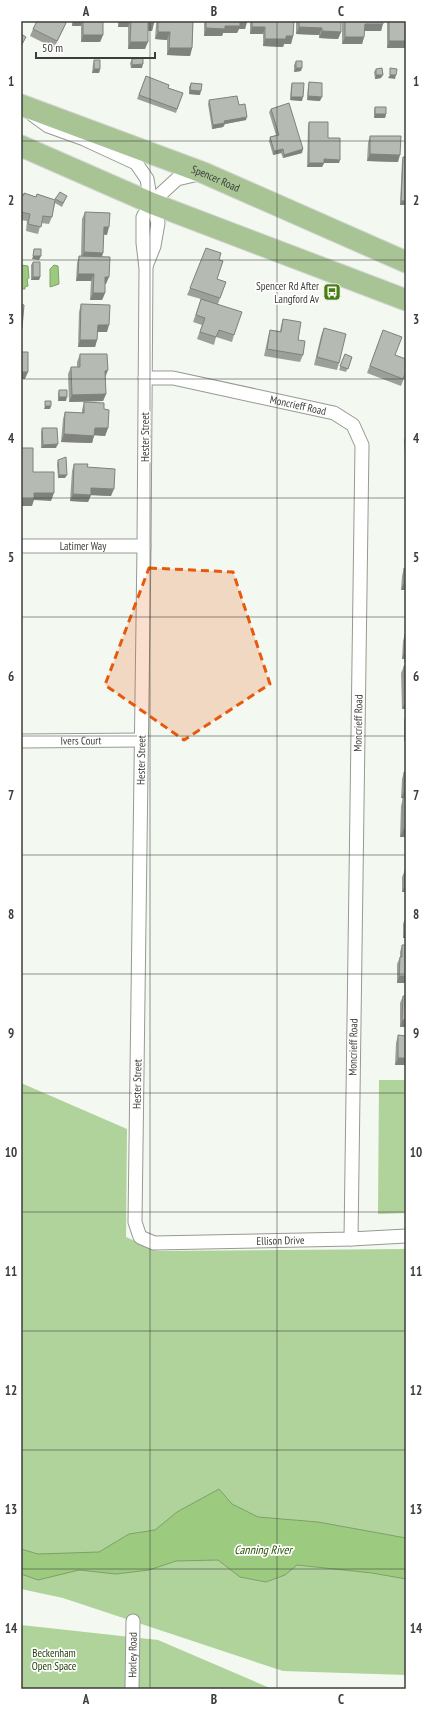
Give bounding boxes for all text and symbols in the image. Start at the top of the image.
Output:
text: A [82,3,90,20]
text: B [211,3,217,20]
text: C [338,3,344,20]
scale bar [36,34,155,60]
text: 50 m [42,40,63,55]
text: 1 [8,73,14,90]
text: 1 [413,73,419,90]
street label: Spencer Road [189,162,242,195]
text: 2 [8,192,14,209]
text: 2 [413,192,419,209]
place label: Spencer Rd After Langford Av [256,279,320,306]
bus stop icon: Spencer Rd After Langford Av [322,282,342,302]
text: 3 [8,311,14,328]
text: 3 [413,311,419,328]
street label: Moncrieff Road [269,392,328,418]
street label: Hester Street [138,412,152,462]
text: 4 [8,430,15,447]
text: 4 [413,430,420,447]
street label: Latimer Way [60,539,107,553]
text: 5 [8,549,14,566]
text: 5 [413,549,419,566]
text: 6 [8,668,14,685]
text: 6 [413,668,419,685]
street label: Moncrieff Road [351,694,366,752]
street label: Ivers Court [60,733,102,748]
street label: Hester Street [134,735,148,785]
text: 7 [8,787,14,804]
text: 7 [413,787,419,804]
text: 8 [8,906,14,923]
text: 8 [413,906,419,923]
street label: Moncrieff Road [346,1018,361,1076]
text: 9 [8,1025,14,1042]
text: 9 [413,1025,419,1042]
street label: Hester Street [130,1059,144,1109]
text: 10 [5,1144,17,1161]
text: 10 [410,1144,422,1161]
street label: Ellison Drive [256,1233,305,1248]
text: 11 [5,1263,17,1280]
text: 11 [410,1263,422,1280]
text: 12 [5,1382,17,1399]
text: 12 [410,1382,422,1399]
text: 13 [5,1501,17,1518]
text: 13 [410,1501,422,1518]
water label: Canning River [234,1542,293,1557]
text: 14 [5,1620,18,1637]
text: 14 [410,1620,423,1637]
street label: Horley Road [125,1632,140,1678]
park label: Beckenham Open Space [32,1646,77,1673]
text: A [82,1691,90,1708]
text: B [211,1691,217,1708]
text: C [338,1691,344,1708]

